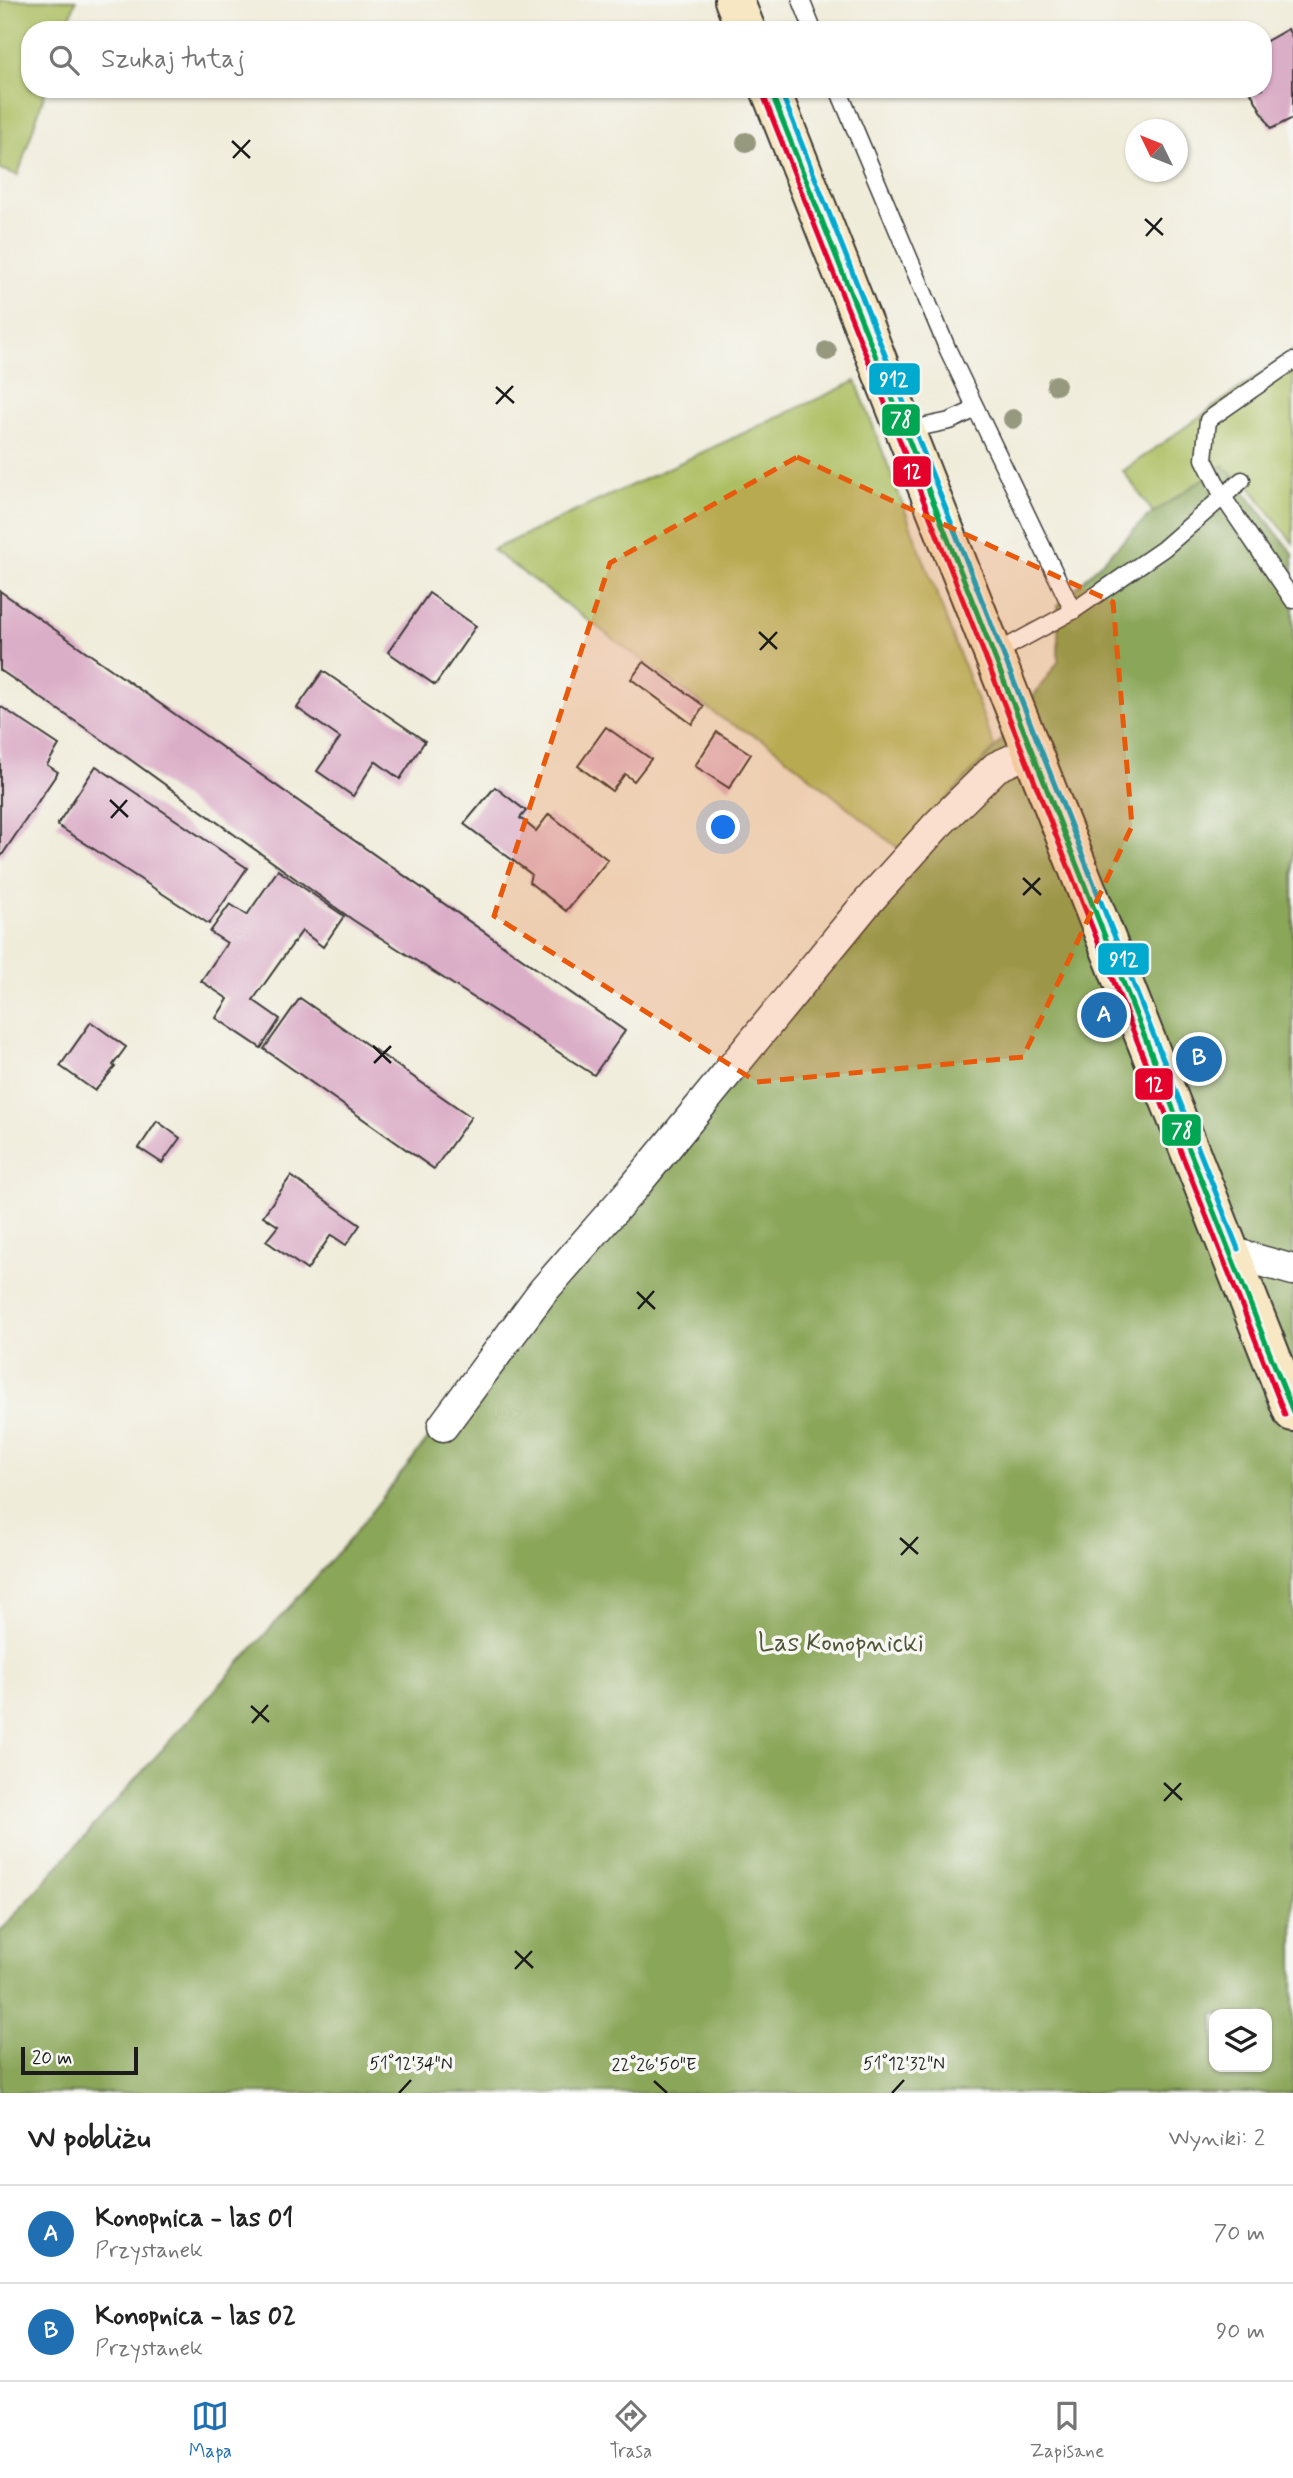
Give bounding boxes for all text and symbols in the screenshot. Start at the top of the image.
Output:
search box [21,21,1272,98]
icon: search [45,41,83,79]
text: Szukaj tutaj [101,43,245,77]
north arrow [1125,119,1188,182]
line badge: 912 [868,362,921,396]
text: 912 [880,368,909,393]
line badge: 78 [881,403,921,437]
text: 78 [890,408,912,433]
line badge: 12 [892,455,932,488]
text: 12 [903,460,921,485]
your location [706,810,740,844]
line badge: 912 [1097,942,1150,976]
text: 912 [1110,948,1139,973]
pin: A [1081,989,1127,1041]
pin: B [1176,1033,1222,1085]
line badge: 12 [1134,1067,1174,1101]
text: 12 [1145,1073,1163,1098]
line badge: 78 [1161,1113,1202,1147]
text: 78 [1171,1119,1193,1144]
park label: Las Konopnicki [758,1627,924,1661]
map controls [1209,2009,1272,2072]
button: layers [1209,2009,1272,2072]
scale bar [21,2044,138,2076]
text: 20 m [32,2046,72,2071]
text: 51°12'34"N [369,2052,453,2076]
text: 51°12'32"N [863,2052,945,2076]
text: 22°26'50"E [611,2053,697,2077]
text: W pobliżu [28,2119,151,2158]
text: Wyniki: 2 [1169,2124,1265,2154]
text: Konopnica - las 01 [95,2202,293,2236]
text: A [43,2219,59,2249]
text: 70 m [1213,2219,1265,2249]
text: Przystanek [95,2236,203,2266]
text: Konopnica - las 02 [95,2300,296,2334]
text: B [44,2317,58,2347]
text: 90 m [1216,2317,1265,2347]
text: Przystanek [95,2334,203,2364]
tab: Mapa [189,2397,232,2464]
tab: Trasa [609,2397,652,2464]
tab: Zapisane [1030,2397,1104,2464]

